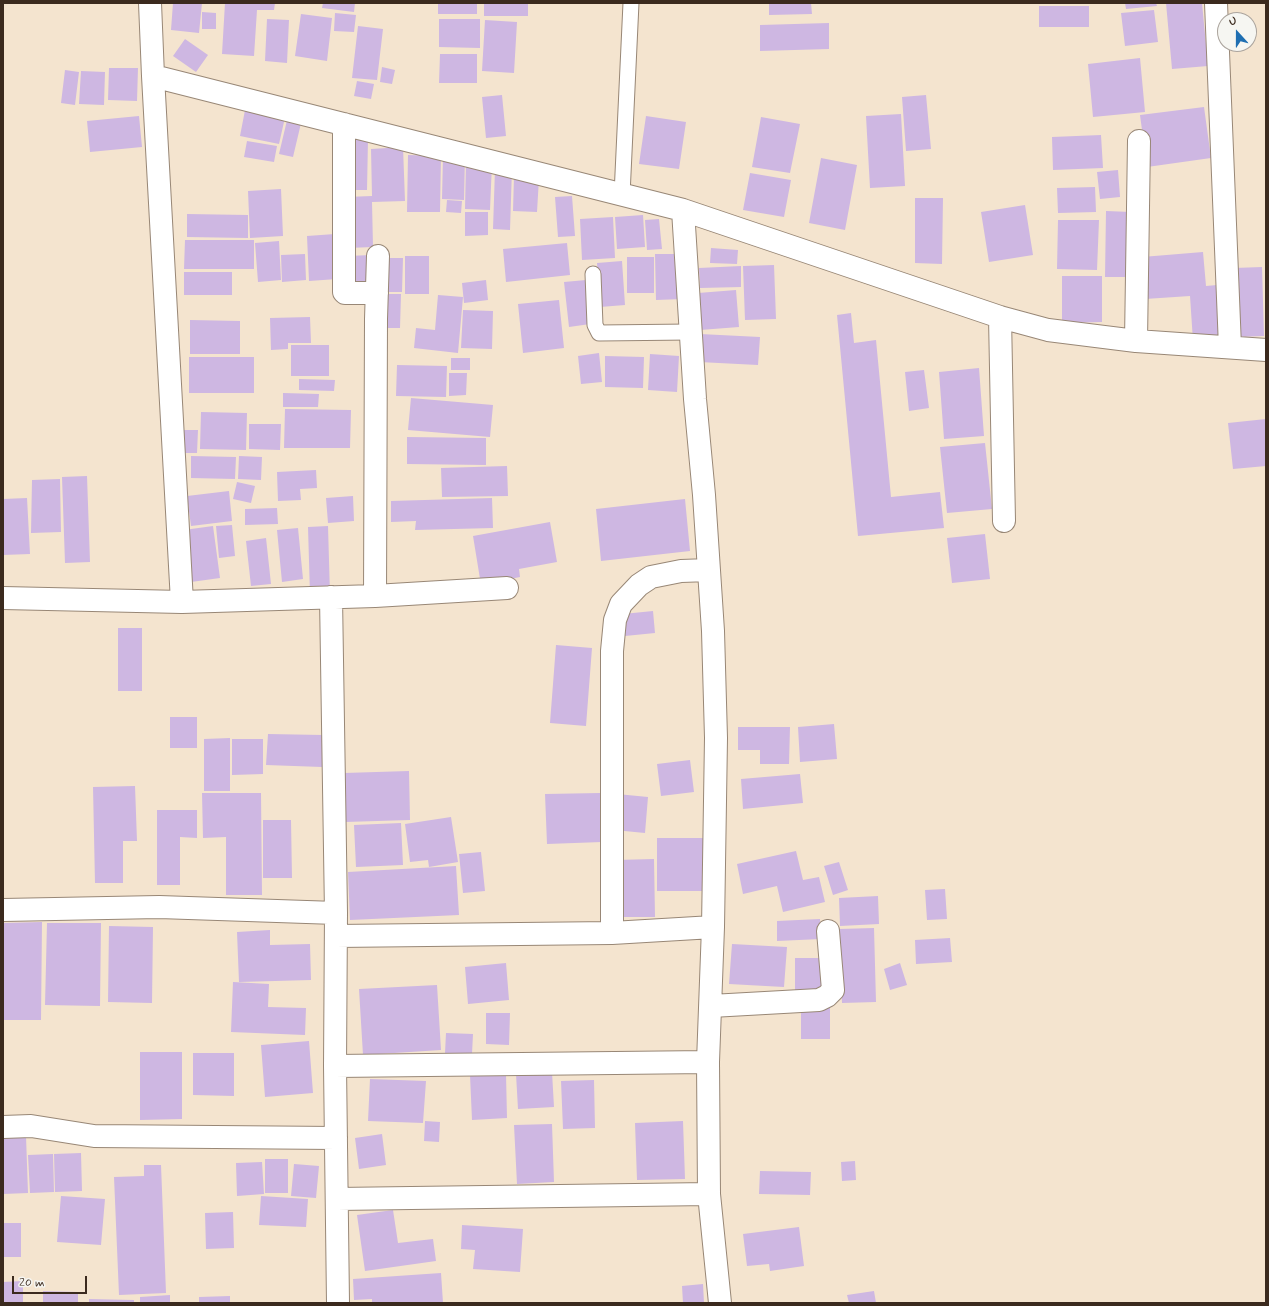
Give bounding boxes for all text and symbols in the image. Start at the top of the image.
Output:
north arrow [1217,12,1257,52]
text: U [1227,14,1239,30]
scale bar [14,1268,89,1294]
text: 20 m [19,1275,45,1291]

